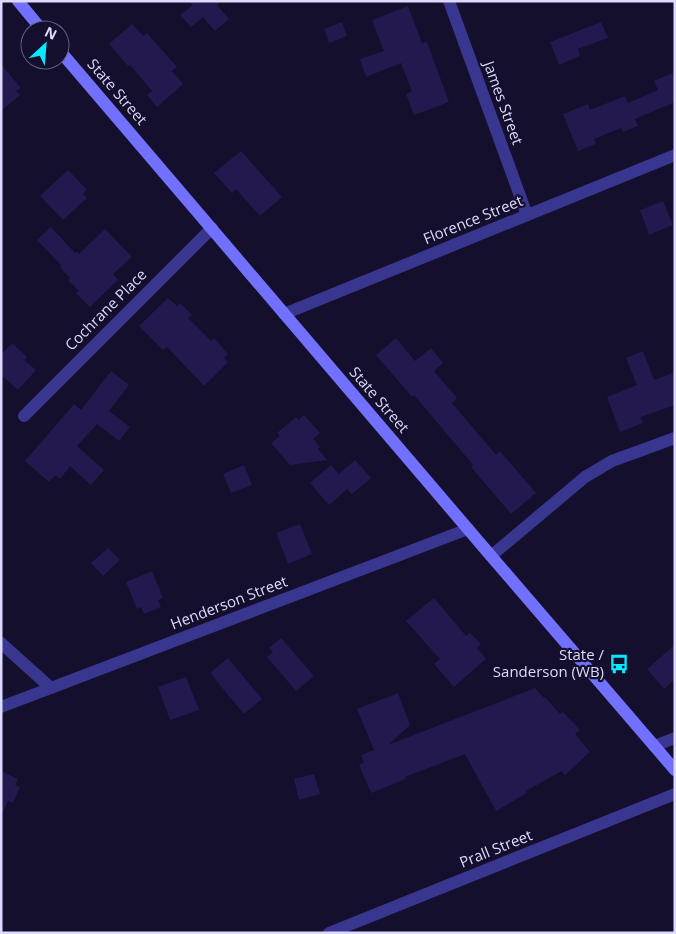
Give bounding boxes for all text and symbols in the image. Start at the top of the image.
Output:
north arrow [20,20,70,70]
text: N [42,22,60,44]
street label: State Street [83,54,152,129]
street label: James Street [479,56,528,147]
street label: Florence Street [420,190,525,248]
street label: Cochrane Place [60,264,150,354]
street label: State Street [345,362,414,437]
street label: Henderson Street [167,571,290,634]
place label: State / Sanderson (WB) [493,644,604,681]
bus stop icon: State / Sanderson (WB) [608,653,630,675]
street label: Prall Street [456,824,535,872]

